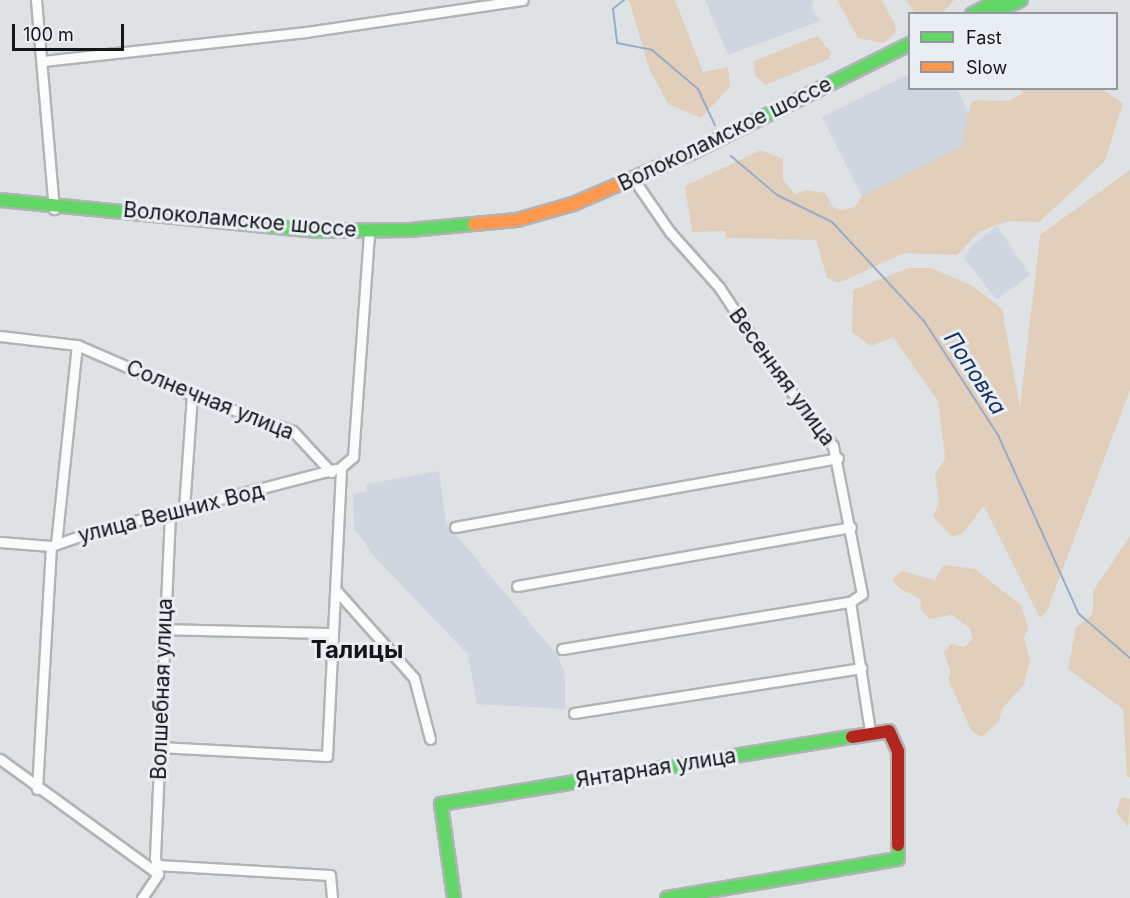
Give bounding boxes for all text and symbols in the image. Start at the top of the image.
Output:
scale bar [15,12,128,50]
legend [908,12,1118,90]
text: 100 m [23,24,74,45]
text: Fast [966,27,1002,48]
text: Slow [966,57,1007,78]
street label: Волоколамское шоссе [614,71,836,197]
street label: Волоколамское шоссе [122,197,358,243]
street label: Весенняя улица [724,303,840,451]
water label: Поповка [938,327,1012,419]
street label: Солнечная улица [123,355,297,445]
street label: улица Вешних Вод [76,478,266,548]
street label: Волшебная улица [146,598,178,780]
district label: Талицы [311,636,403,664]
street label: Янтарная улица [574,743,738,793]

